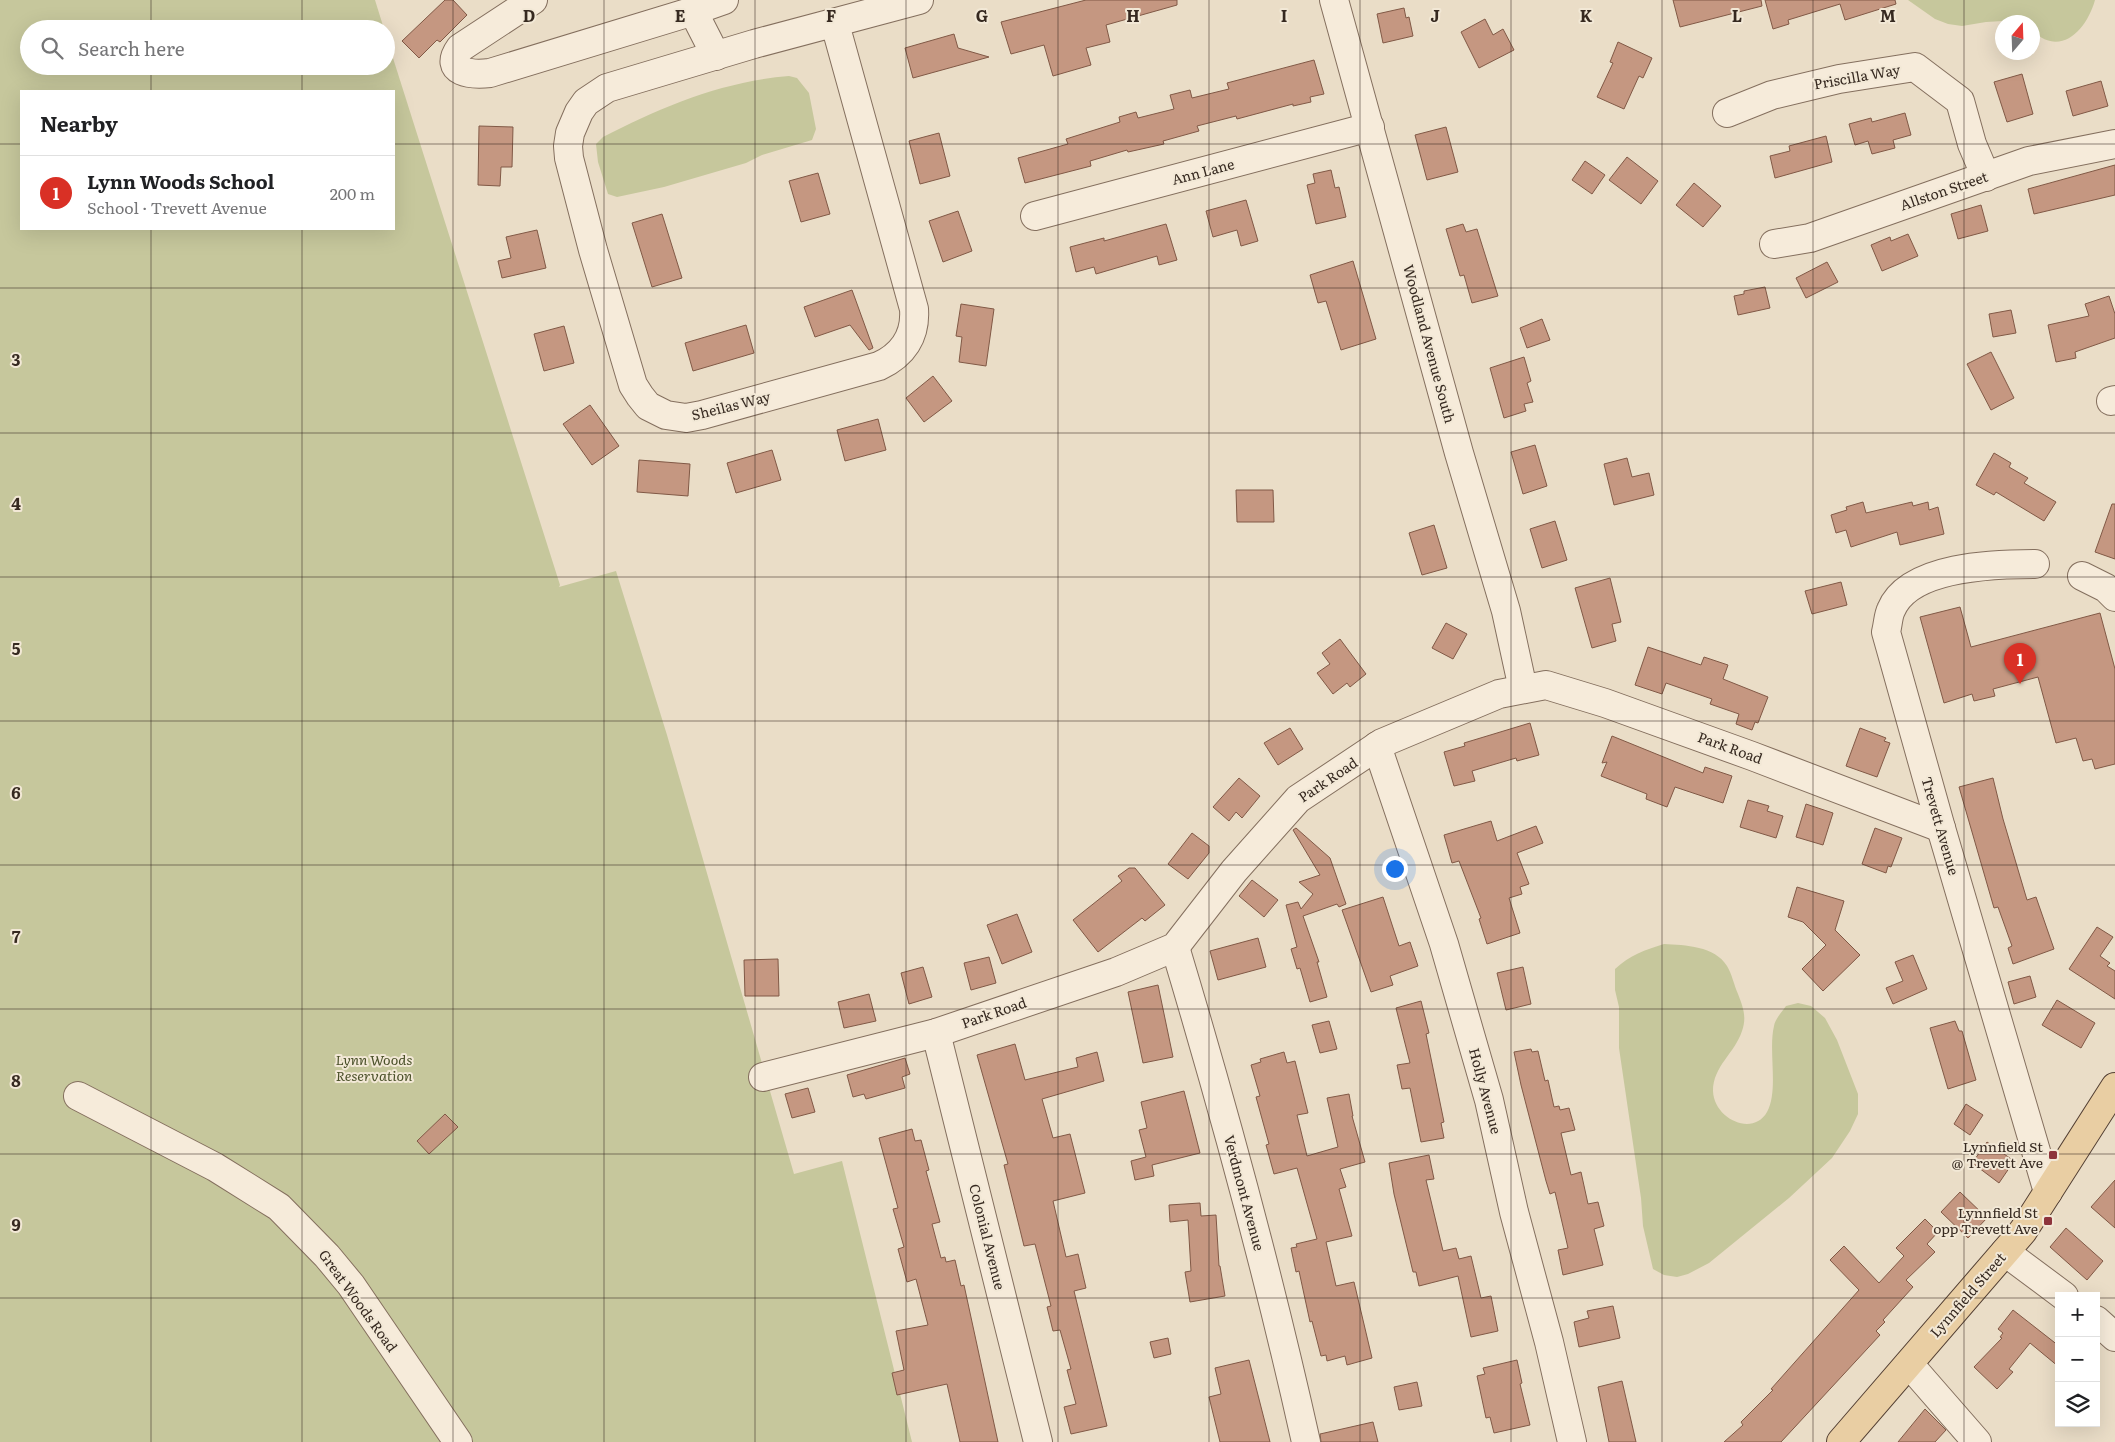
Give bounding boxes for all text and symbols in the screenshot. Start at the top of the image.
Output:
text: D [523,3,535,27]
text: E [675,3,686,27]
text: F [826,3,836,27]
text: G [976,3,988,27]
text: H [1126,3,1140,27]
text: I [1281,3,1287,27]
text: J [1430,3,1440,27]
text: K [1580,3,1593,27]
text: L [1732,3,1742,27]
text: M [1880,3,1896,27]
north arrow [1995,15,2040,60]
search box [20,20,395,75]
icon: search [38,34,66,62]
text: Search here [78,34,185,62]
street label: Priscilla Way [1812,58,1902,93]
text: Nearby [40,107,118,138]
street label: Ann Lane [1169,153,1236,189]
street label: Allston Street [1897,166,1991,214]
text: Lynn Woods School [87,167,274,195]
text: 1 [53,181,59,205]
text: 200 m [330,181,375,205]
text: School · Trevett Avenue [87,195,267,219]
street label: Woodland Avenue South [1399,262,1461,425]
text: 3 [12,347,21,371]
street label: Sheilas Way [689,385,773,424]
text: 4 [11,491,21,515]
text: 5 [12,636,21,660]
pin: 1 [2004,643,2036,684]
street label: Park Road [1695,726,1766,768]
street label: Park Road [1294,752,1361,806]
street label: Trevett Avenue [1917,774,1965,877]
text: 6 [11,780,21,804]
your location [1382,856,1408,882]
text: 7 [12,924,21,948]
street label: Park Road [959,991,1029,1032]
street label: Holly Avenue [1465,1045,1507,1136]
park label: Lynn Woods Reservation [336,1049,413,1085]
text: 8 [11,1068,21,1092]
street label: Verdmont Avenue [1220,1133,1270,1253]
place label: Lynnfield St @ Trevett Ave [1951,1136,2043,1172]
marker: Lynnfield St @ Trevett Ave [2047,1149,2059,1161]
street label: Colonial Avenue [965,1182,1011,1292]
place label: Lynnfield St opp Trevett Ave [1933,1202,2038,1238]
text: 9 [11,1212,21,1236]
marker: Lynnfield St opp Trevett Ave [2042,1215,2054,1227]
street label: Great Woods Road [315,1245,403,1356]
street label: Lynnfield Street [1925,1247,2010,1341]
map controls [2055,1292,2100,1427]
button: + [2055,1292,2100,1337]
button: − [2055,1337,2100,1382]
button: layers [2055,1382,2100,1427]

